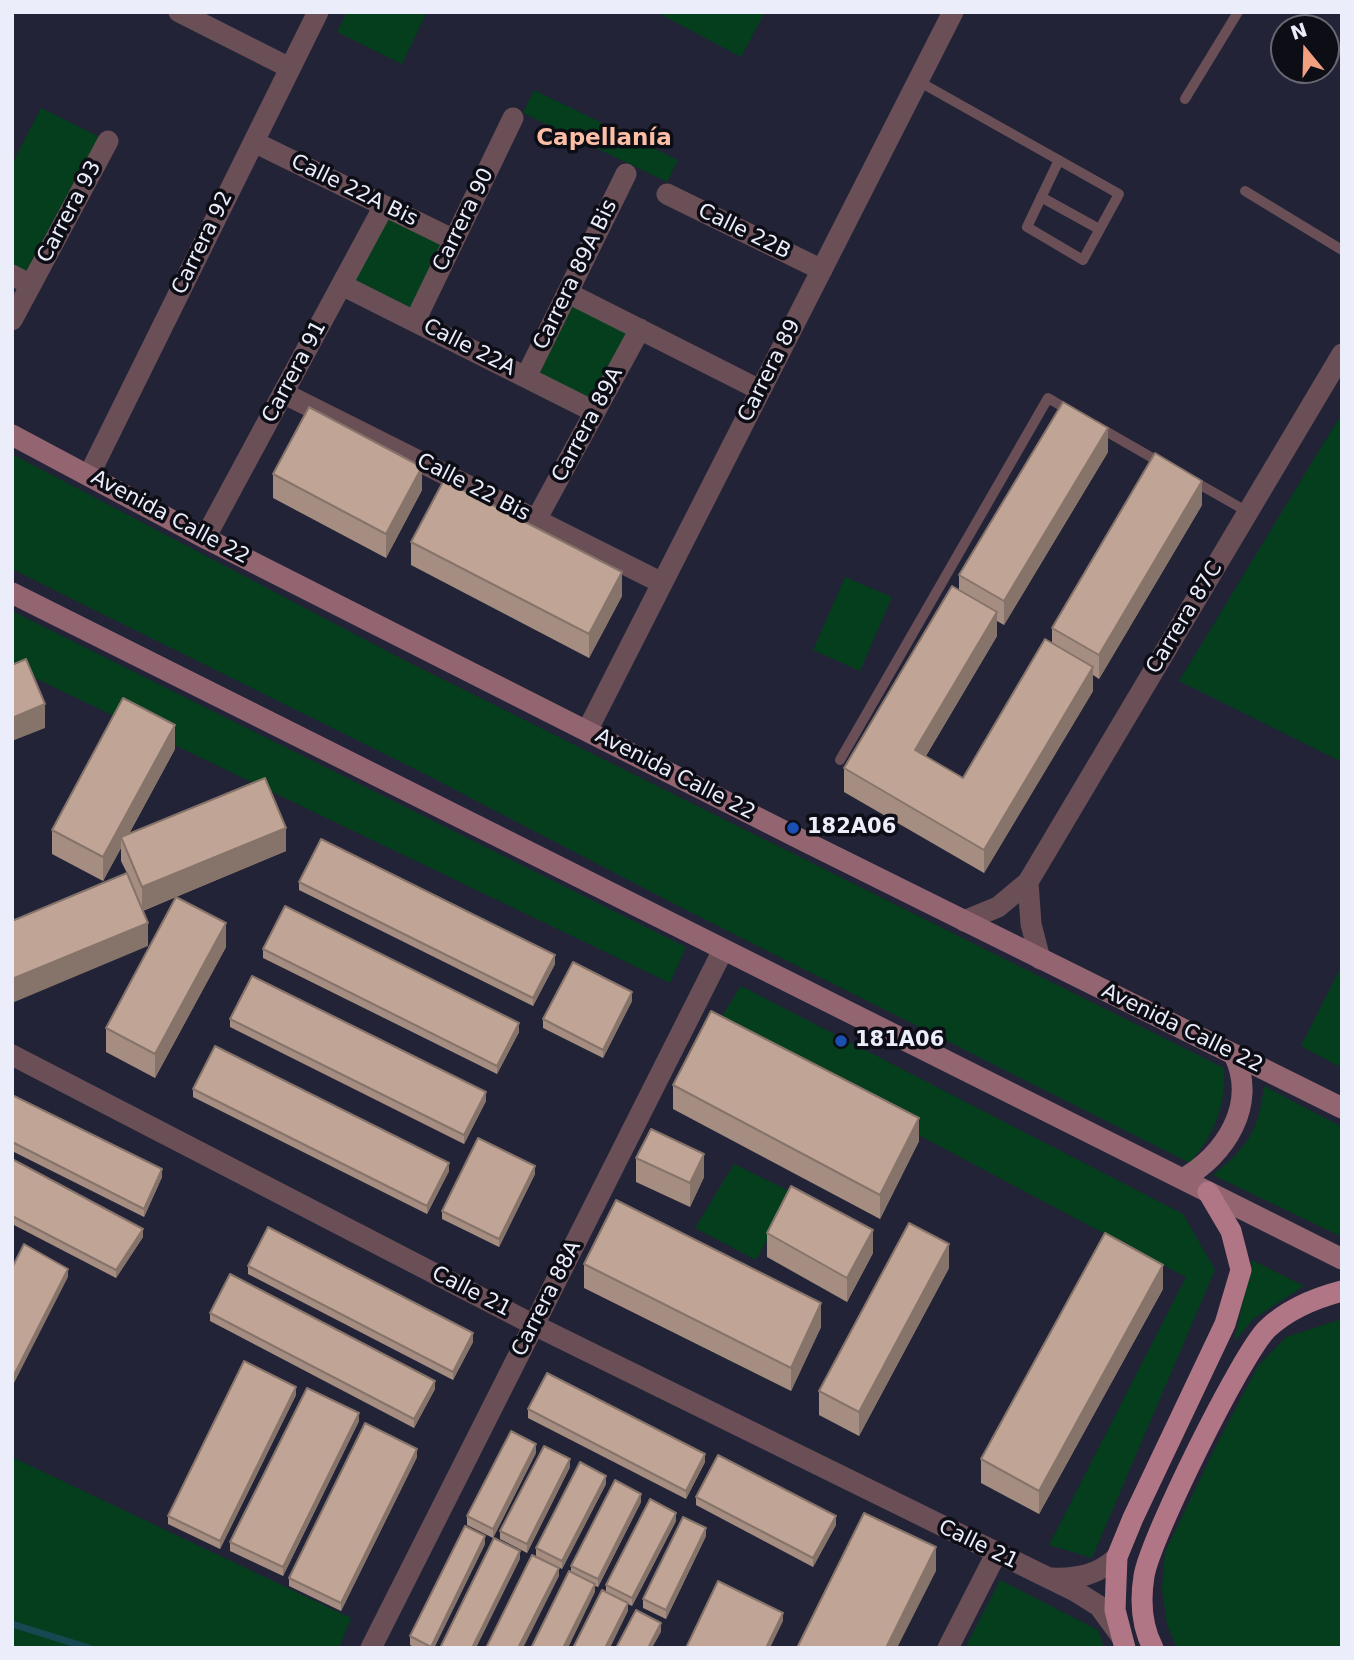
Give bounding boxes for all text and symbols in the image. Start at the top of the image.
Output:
north arrow [1270,14,1340,84]
text: N [1288,18,1310,44]
district label: Capellanía [536,125,672,153]
street label: Calle 22A Bis [287,149,421,233]
street label: Carrera 93 [33,157,107,267]
street label: Carrera 90 [428,164,500,276]
street label: Carrera 92 [167,187,239,299]
street label: Carrera 89A Bis [529,196,623,354]
street label: Calle 22B [694,199,794,265]
street label: Calle 22A [419,314,519,382]
street label: Carrera 89 [733,315,807,427]
street label: Carrera 91 [258,317,332,427]
street label: Carrera 89A [547,363,629,487]
street label: Calle 22 Bis [412,449,534,527]
street label: Avenida Calle 22 [86,466,254,570]
street label: Carrera 87C [1142,557,1228,679]
street label: Avenida Calle 22 [591,724,759,826]
place label: 182A06 [807,815,896,841]
marker: 182A06 [785,820,801,836]
street label: Avenida Calle 22 [1097,979,1267,1079]
place label: 181A06 [855,1028,944,1054]
marker: 181A06 [833,1033,849,1049]
street label: Carrera 88A [507,1237,587,1361]
street label: Calle 21 [427,1261,515,1323]
street label: Calle 21 [934,1515,1022,1575]

